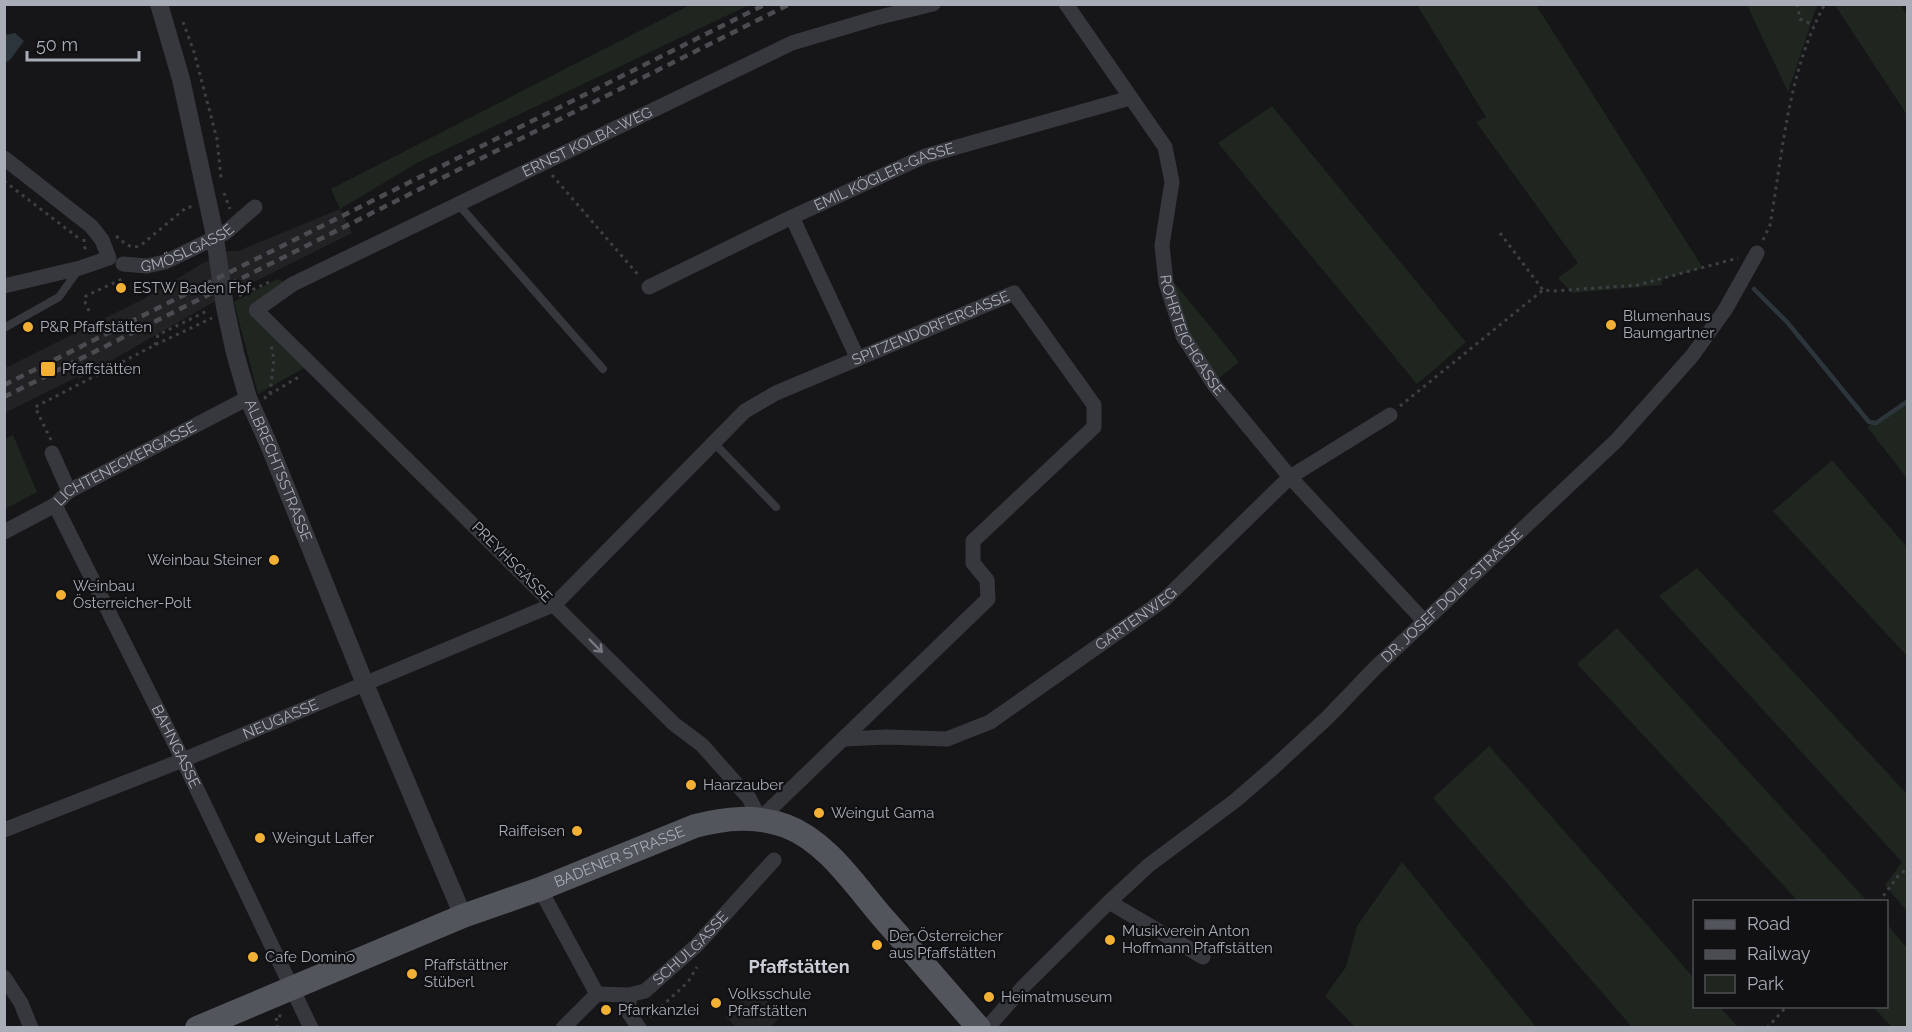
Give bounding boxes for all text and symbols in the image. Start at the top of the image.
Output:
scale bar [27,24,140,62]
text: 50 m [36,34,78,55]
street label: ERNST KOLBA-WEG [519,103,655,181]
street label: EMIL KÖGLER-GASSE [811,139,956,215]
street label: GMÖSLGASSE [140,220,238,275]
street label: ROHRTEICHGASSE [1156,274,1228,399]
place label: ESTW Baden Fbf [133,279,252,297]
marker: ESTW Baden Fbf [114,281,128,295]
street label: SPITZENDORFERGASSE [849,287,1012,369]
place label: Blumenhaus Baumgartner [1623,307,1715,342]
place label: P&R Pfaffstätten [40,318,152,336]
marker: Blumenhaus Baumgartner [1604,318,1618,332]
marker: P&R Pfaffstätten [21,320,35,334]
marker: Pfaffstätten [39,360,57,378]
place label: Pfaffstätten [62,360,141,378]
street label: ALBRECHTSSTRASSE [241,396,316,544]
street label: LICHTENECKERGASSE [50,417,199,510]
street label: PREYHSGASSE [468,518,556,606]
street label: DR. JOSEF DOLP-STRASSE [1377,525,1526,666]
place label: Weinbau Steiner [148,551,263,569]
marker: Weinbau Steiner [267,553,281,567]
place label: Weinbau Österreicher-Polt [73,577,192,612]
street label: GARTENWEG [1092,584,1180,654]
marker: Weinbau Österreicher-Polt [54,588,68,602]
one-way arrow [588,638,603,653]
street label: NEUGASSE [240,695,321,743]
street label: BAHNGASSE [148,702,204,791]
place label: Haarzauber [703,776,784,794]
marker: Haarzauber [684,778,698,792]
place label: Weingut Gama [831,804,934,822]
marker: Weingut Gama [812,806,826,820]
place label: Raiffeisen [499,822,565,840]
street label: BADENER STRASSE [551,822,687,891]
marker: Raiffeisen [570,824,584,838]
place label: Weingut Laffer [272,829,375,847]
marker: Weingut Laffer [253,831,267,845]
legend [1693,900,1888,1008]
street label: SCHULGASSE [649,908,732,989]
text: Road [1747,913,1790,934]
place label: Musikverein Anton Hoffmann Pfaffstätten [1122,922,1273,957]
place label: Der Österreicher aus Pfaffstätten [889,926,1004,962]
marker: Musikverein Anton Hoffmann Pfaffstätten [1103,933,1117,947]
marker: Der Österreicher aus Pfaffstätten [870,938,884,952]
text: Railway [1747,943,1811,964]
place label: Cafe Domino [265,948,355,966]
marker: Cafe Domino [246,950,260,964]
place label: Pfaffstättner Stüberl [424,956,509,991]
district label: Pfaffstätten [749,956,850,977]
marker: Pfaffstättner Stüberl [405,967,419,981]
text: Park [1747,973,1784,994]
place label: Volksschule Pfaffstätten [728,985,812,1020]
place label: Heimatmuseum [1001,988,1112,1006]
marker: Heimatmuseum [982,990,996,1004]
marker: Volksschule Pfaffstätten [709,996,723,1010]
place label: Pfarrkanzlei [618,1001,699,1019]
marker: Pfarrkanzlei [599,1003,613,1017]

